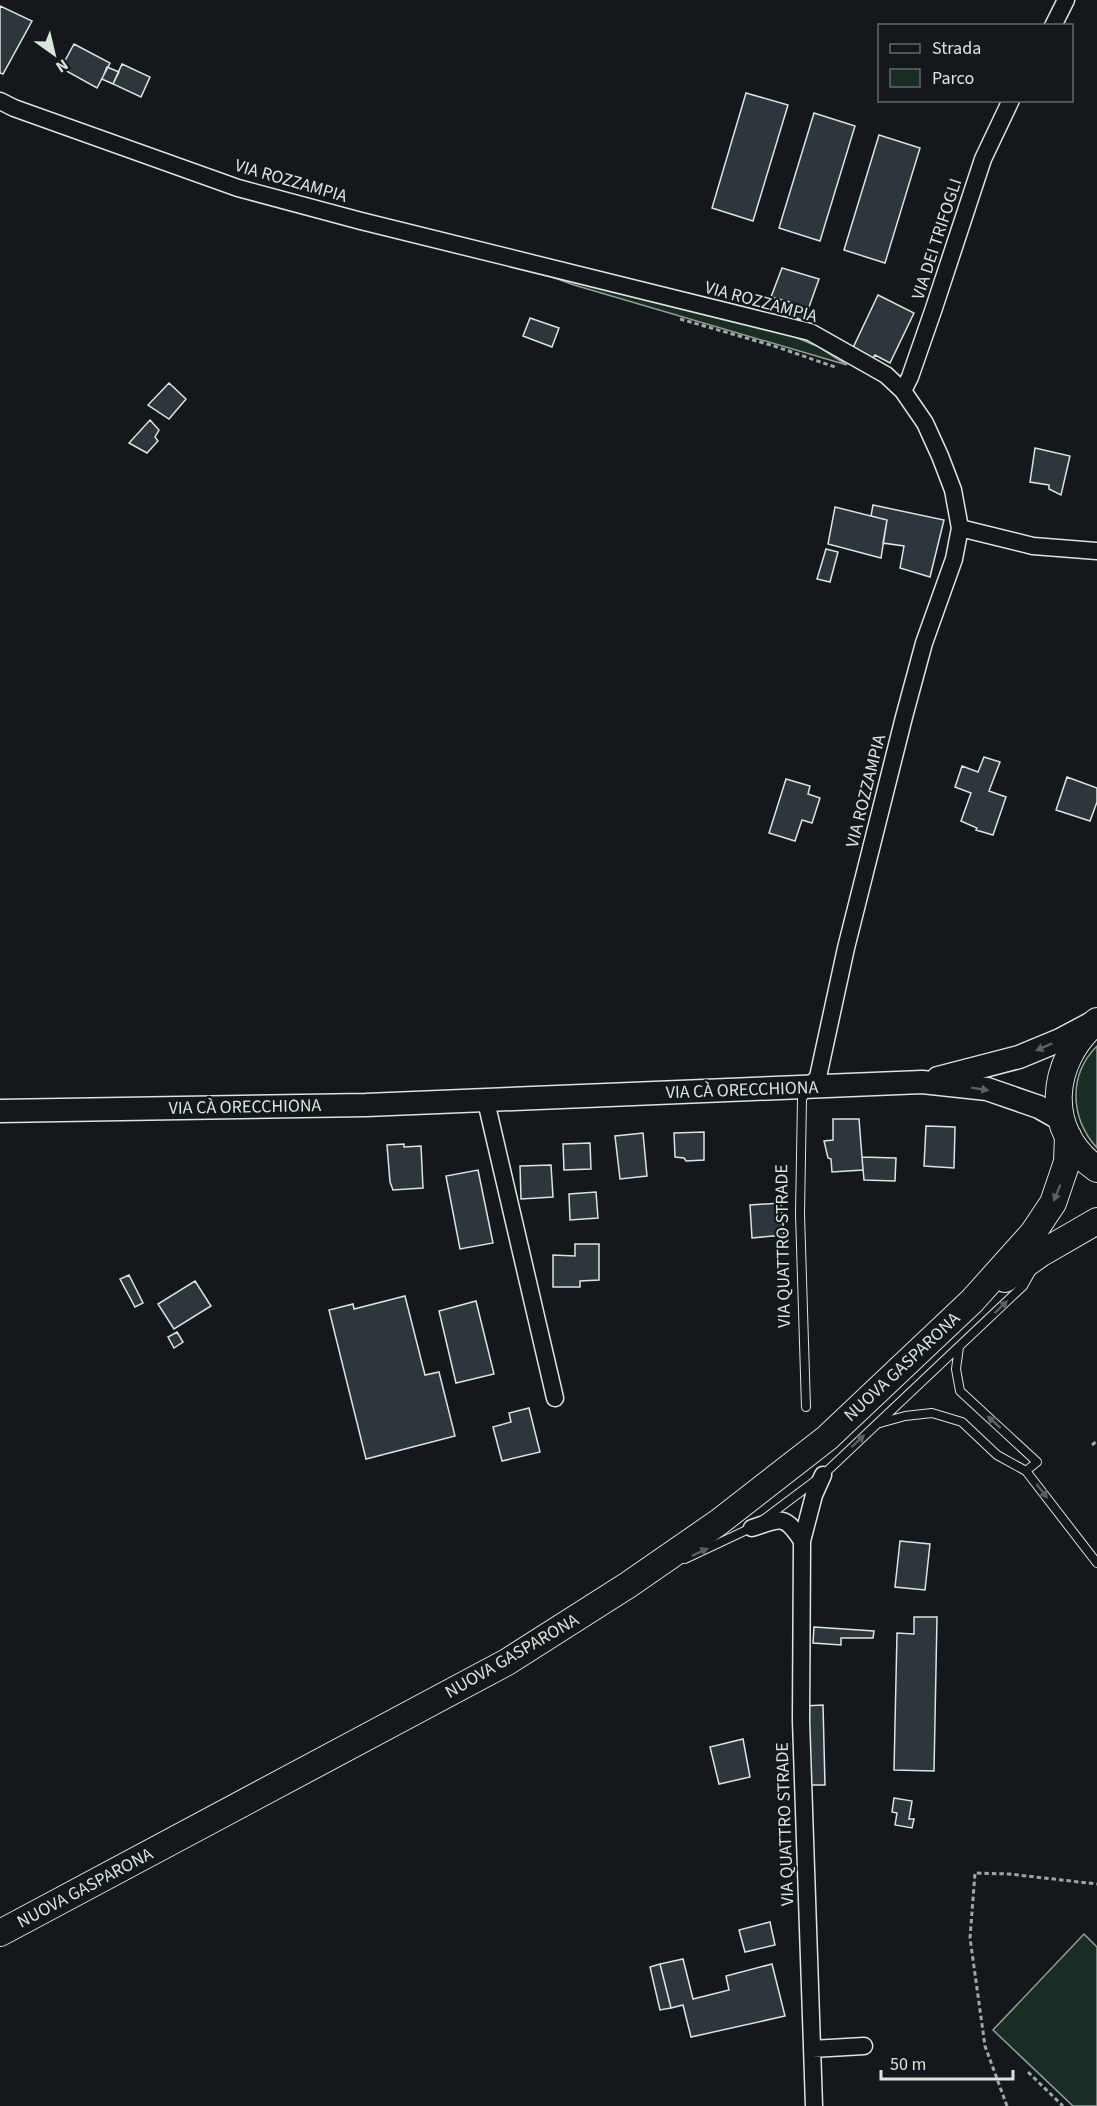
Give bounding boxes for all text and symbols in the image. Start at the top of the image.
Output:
north arrow [24,24,84,84]
legend [878,24,1073,102]
text: Strada [932,36,981,61]
text: N [51,54,72,78]
text: Parco [932,66,974,91]
street label: VIA ROZZAMPIA [232,153,350,209]
street label: VIA DEI TRIFOGLI [906,175,968,303]
street label: VIA ROZZAMPIA [702,275,820,329]
street label: VIA ROZZAMPIA [840,732,892,850]
one-way arrow [1035,1043,1053,1052]
street label: VIA CÀ ORECCHIONA [665,1075,819,1105]
one-way arrow [970,1084,989,1093]
street label: VIA CÀ ORECCHIONA [168,1093,322,1121]
street label: VIA QUATTRO STRADE [769,1164,797,1328]
one-way arrow [1052,1185,1062,1203]
one-way arrow [993,1301,1007,1315]
street label: NUOVA GASPARONA [838,1306,966,1427]
one-way arrow [987,1416,1002,1429]
one-way arrow [851,1434,866,1448]
one-way arrow [1035,1484,1047,1499]
one-way arrow [691,1546,709,1556]
street label: NUOVA GASPARONA [441,1607,584,1704]
street label: VIA QUATTRO STRADE [770,1742,800,1906]
street label: NUOVA GASPARONA [13,1842,158,1934]
scale bar [881,2043,1013,2081]
text: 50 m [890,2052,926,2077]

